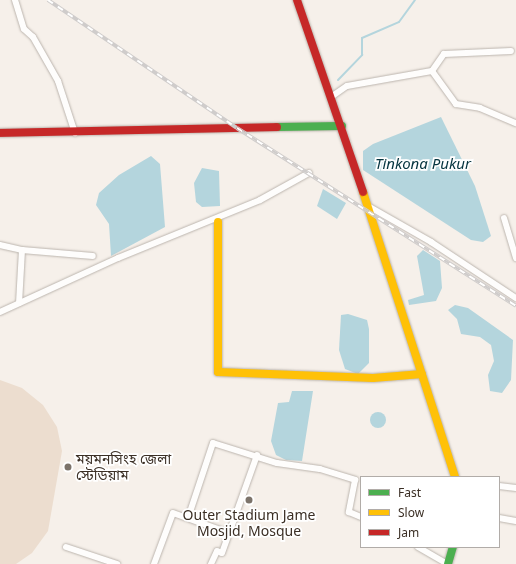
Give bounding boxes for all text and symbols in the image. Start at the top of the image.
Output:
water label: Tinkona Pukur [375,155,471,173]
place label: ময়মনসিংহ জেলা স্টেডিয়াম [76,451,171,484]
marker: ময়মনসিংহ জেলা স্টেডিয়াম [63,462,73,472]
legend [360,476,500,548]
text: Fast [398,484,421,501]
marker: Outer Stadium Jame Mosjid, Mosque [244,495,254,505]
text: Slow [398,504,424,521]
place label: Outer Stadium Jame Mosjid, Mosque [183,507,315,540]
text: Jam [398,524,419,541]

